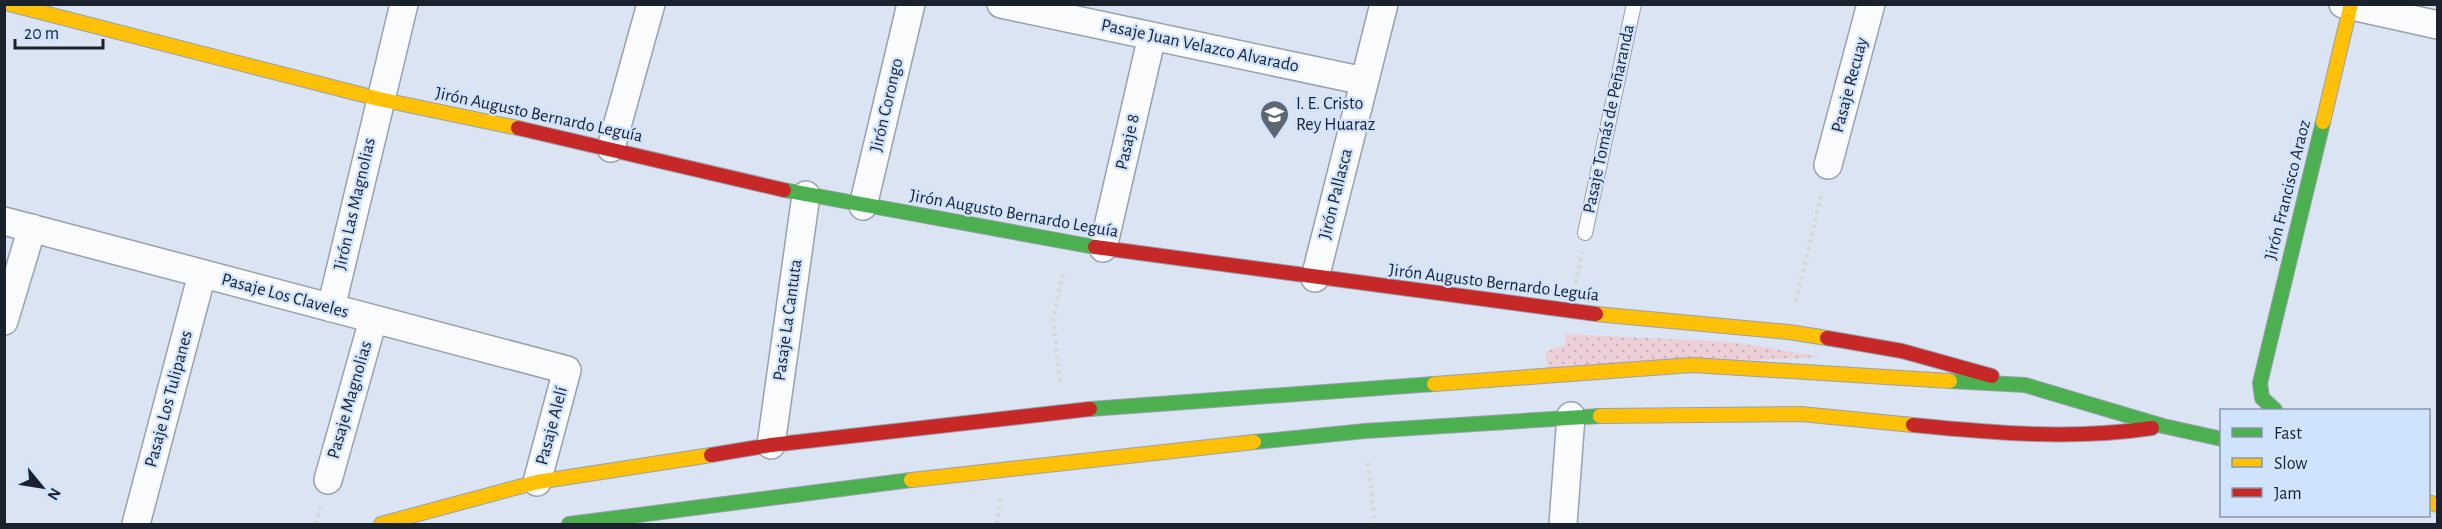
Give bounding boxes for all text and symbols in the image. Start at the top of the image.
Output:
scale bar [15,12,104,50]
street label: Pasaje Juan Velazco Alvarado [1099,16,1301,76]
street label: Pasaje Tomás de Peñaranda [1580,23,1638,215]
text: 20 m [24,25,59,43]
street label: Pasaje Recuay [1829,35,1871,135]
street label: Jirón Corongo [867,56,907,154]
street label: Jirón Augusto Bernardo Leguía [434,84,644,146]
place label: I. E. Cristo Rey Huaraz [1296,95,1375,134]
school or university icon: I. E. Cristo Rey Huaraz [1259,98,1291,140]
street label: Pasaje 8 [1113,112,1143,172]
street label: Jirón Francisco Araoz [2262,118,2314,262]
street label: Jirón Las Magnolias [331,136,379,272]
street label: Jirón Pallasca [1316,147,1356,241]
street label: Jirón Augusto Bernardo Leguía [908,187,1120,241]
street label: Pasaje La Cantuta [771,258,805,382]
street label: Jirón Augusto Bernardo Leguía [1388,261,1600,305]
street label: Pasaje Los Claveles [219,270,351,322]
street label: Pasaje Los Tulipanes [142,329,196,469]
street label: Pasaje Magnolias [325,339,375,461]
street label: Pasaje Alelí [533,384,571,467]
legend [2220,409,2430,517]
text: Fast [2274,425,2302,443]
text: Slow [2274,455,2307,473]
north arrow [12,457,72,517]
text: N [44,485,64,503]
text: Jam [2274,485,2302,503]

